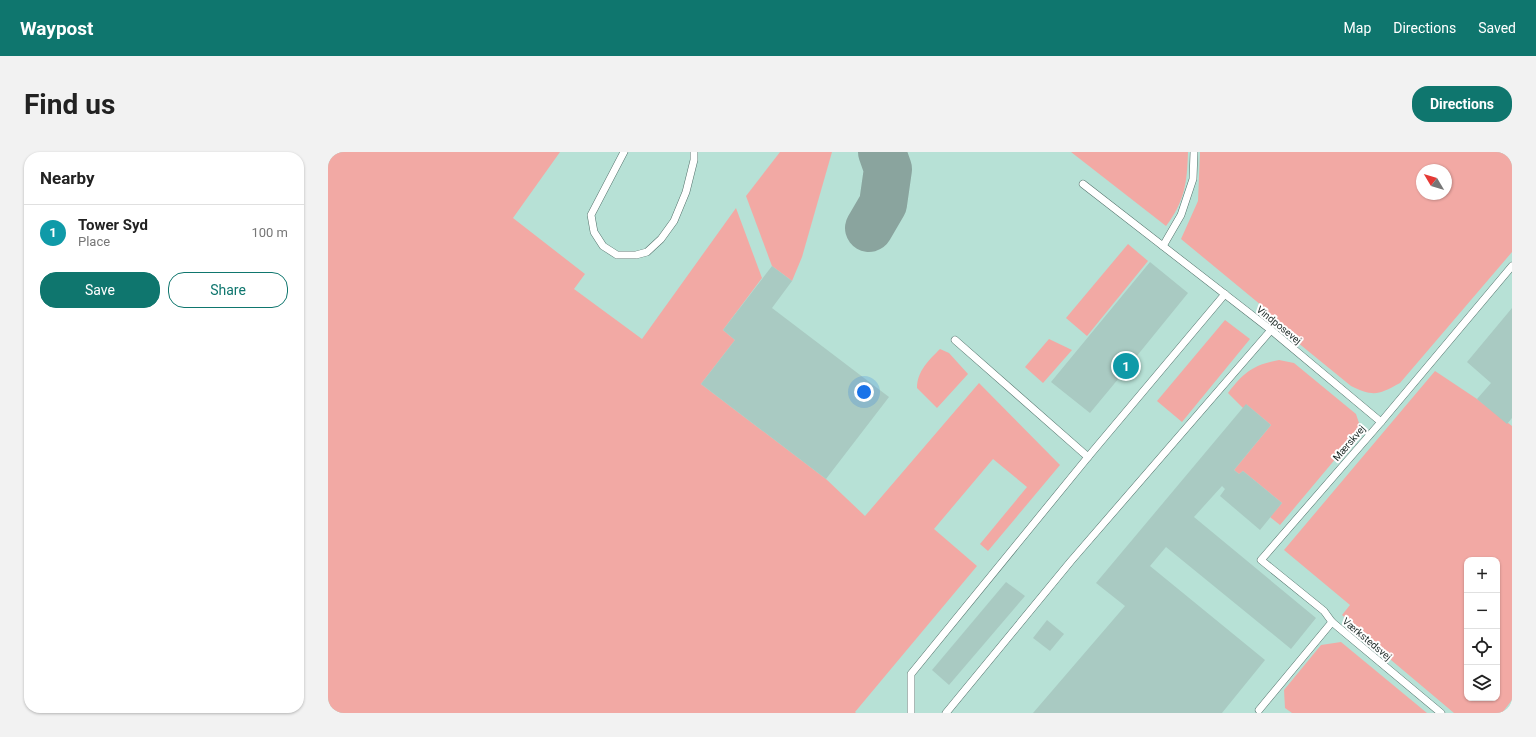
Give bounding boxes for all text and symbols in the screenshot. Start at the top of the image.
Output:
text: Waypost [20,17,94,40]
text: Map [1344,20,1371,36]
text: Directions [1393,20,1456,36]
text: Saved [1478,20,1516,36]
button: Directions [1412,86,1512,122]
text: Find us [24,88,115,121]
north arrow [1416,164,1452,200]
text: Nearby [40,168,95,188]
text: Tower Syd [78,216,148,234]
text: 1 [49,225,57,240]
text: 100 m [251,225,288,240]
text: Place [78,234,110,249]
button: Save [40,272,160,308]
button: Share [168,272,288,308]
street label: Vindposevej [1254,304,1304,346]
pin: 1 [1113,351,1139,381]
your location [854,382,874,402]
street label: Mærskvej [1331,423,1367,463]
map controls [1464,557,1500,701]
button: + [1464,557,1500,593]
button: − [1464,593,1500,629]
street label: Værkstedsvej [1340,615,1394,663]
button: locate [1464,629,1500,665]
button: layers [1464,665,1500,701]

